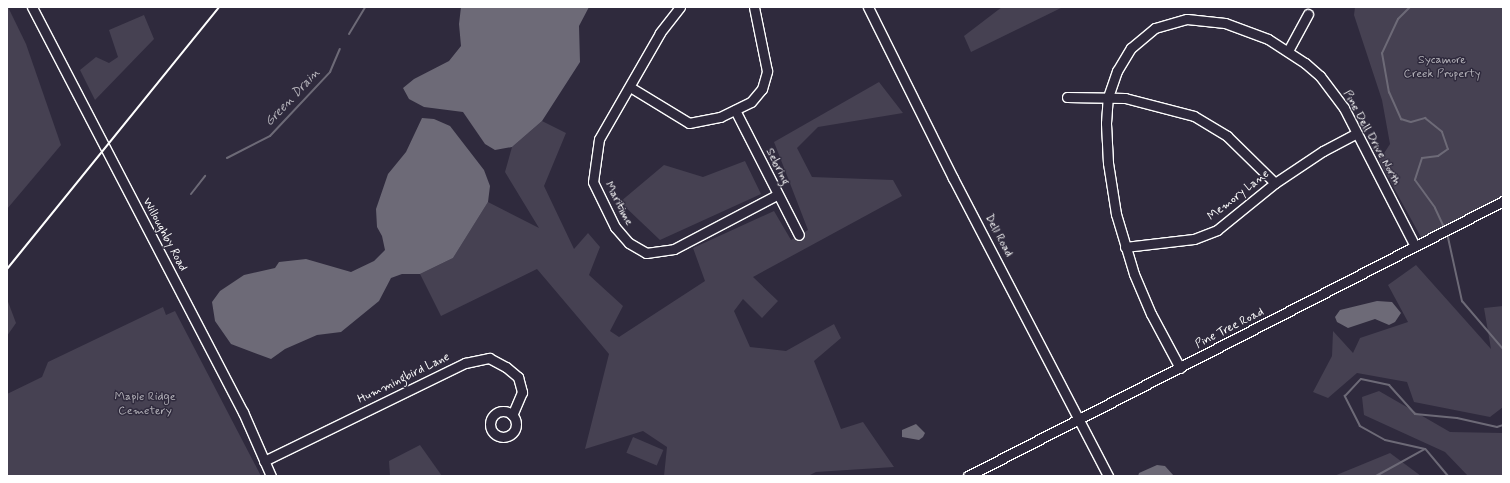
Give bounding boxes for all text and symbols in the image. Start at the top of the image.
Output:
park label: Sycamore Creek Property [1403,54,1481,82]
water label: Green Drain [262,66,324,130]
street label: Pine Dell Drive North [1339,89,1403,187]
street label: Sebring [762,146,792,188]
street label: Memory Lane [1206,168,1272,224]
street label: Maritime [600,180,636,228]
street label: Willoughby Road [139,196,189,274]
street label: Dell Road [981,212,1015,260]
street label: Pine Tree Road [1194,306,1266,352]
street label: Hummingbird Lane [355,350,453,408]
park label: Maple Ridge Cemetery [115,391,175,419]

